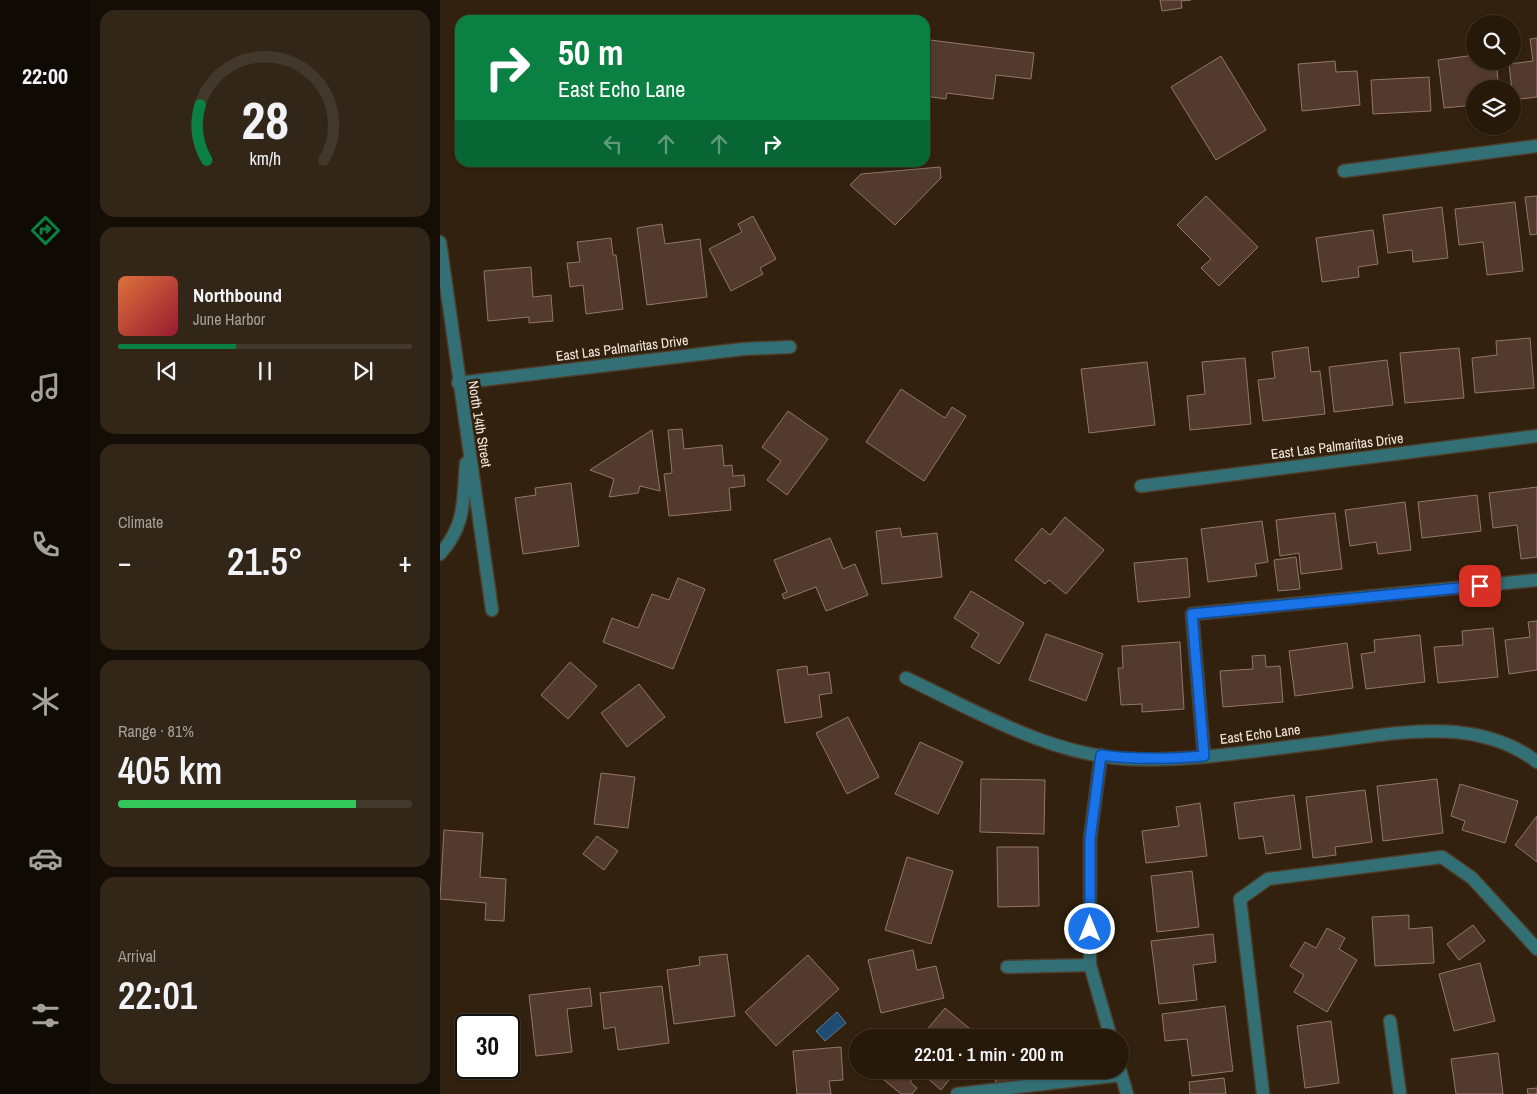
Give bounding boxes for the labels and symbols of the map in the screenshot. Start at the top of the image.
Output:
street label: East Las Palmaritas Drive [555,331,689,365]
street label: North 14th Street [464,379,496,469]
street label: East Las Palmaritas Drive [1270,429,1404,463]
pin [1459,565,1501,607]
street label: East Echo Lane [1219,720,1301,748]
position arrow [1063,902,1115,954]
speed limit sign: 30 [455,1014,520,1079]

